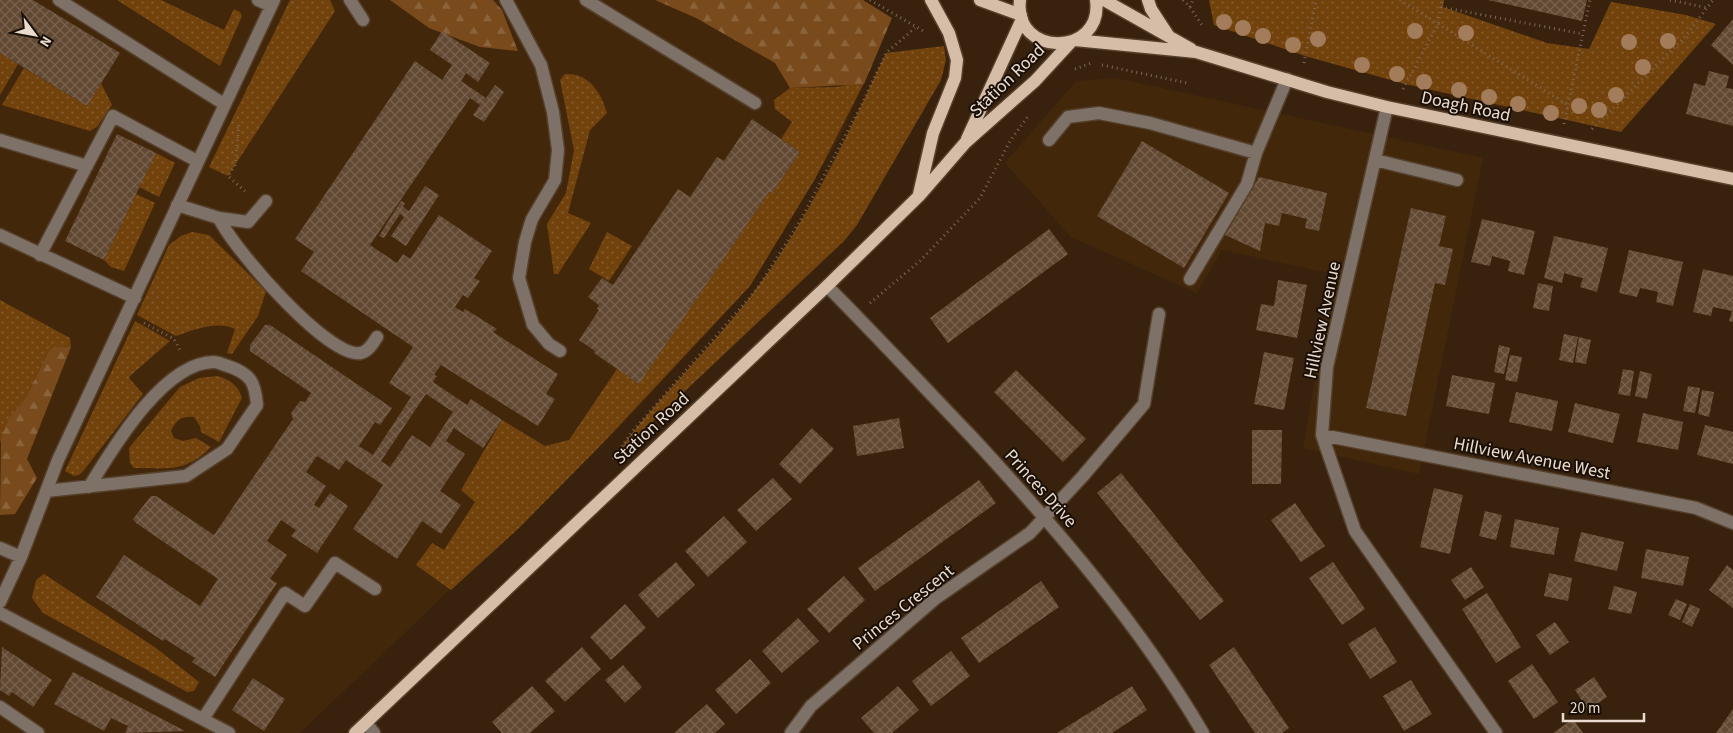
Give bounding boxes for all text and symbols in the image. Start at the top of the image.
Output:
north arrow [10,10,60,60]
text: N [34,32,56,51]
street label: Station Road [964,38,1051,123]
street label: Doagh Road [1419,85,1513,128]
street label: Hillview Avenue [1298,259,1347,381]
street label: Station Road [608,386,695,470]
street label: Hillview Avenue West [1451,431,1612,486]
street label: Princes Drive [999,444,1083,533]
street label: Princes Crescent [847,559,959,656]
scale bar [1563,690,1644,722]
text: 20 m [1570,698,1600,719]

